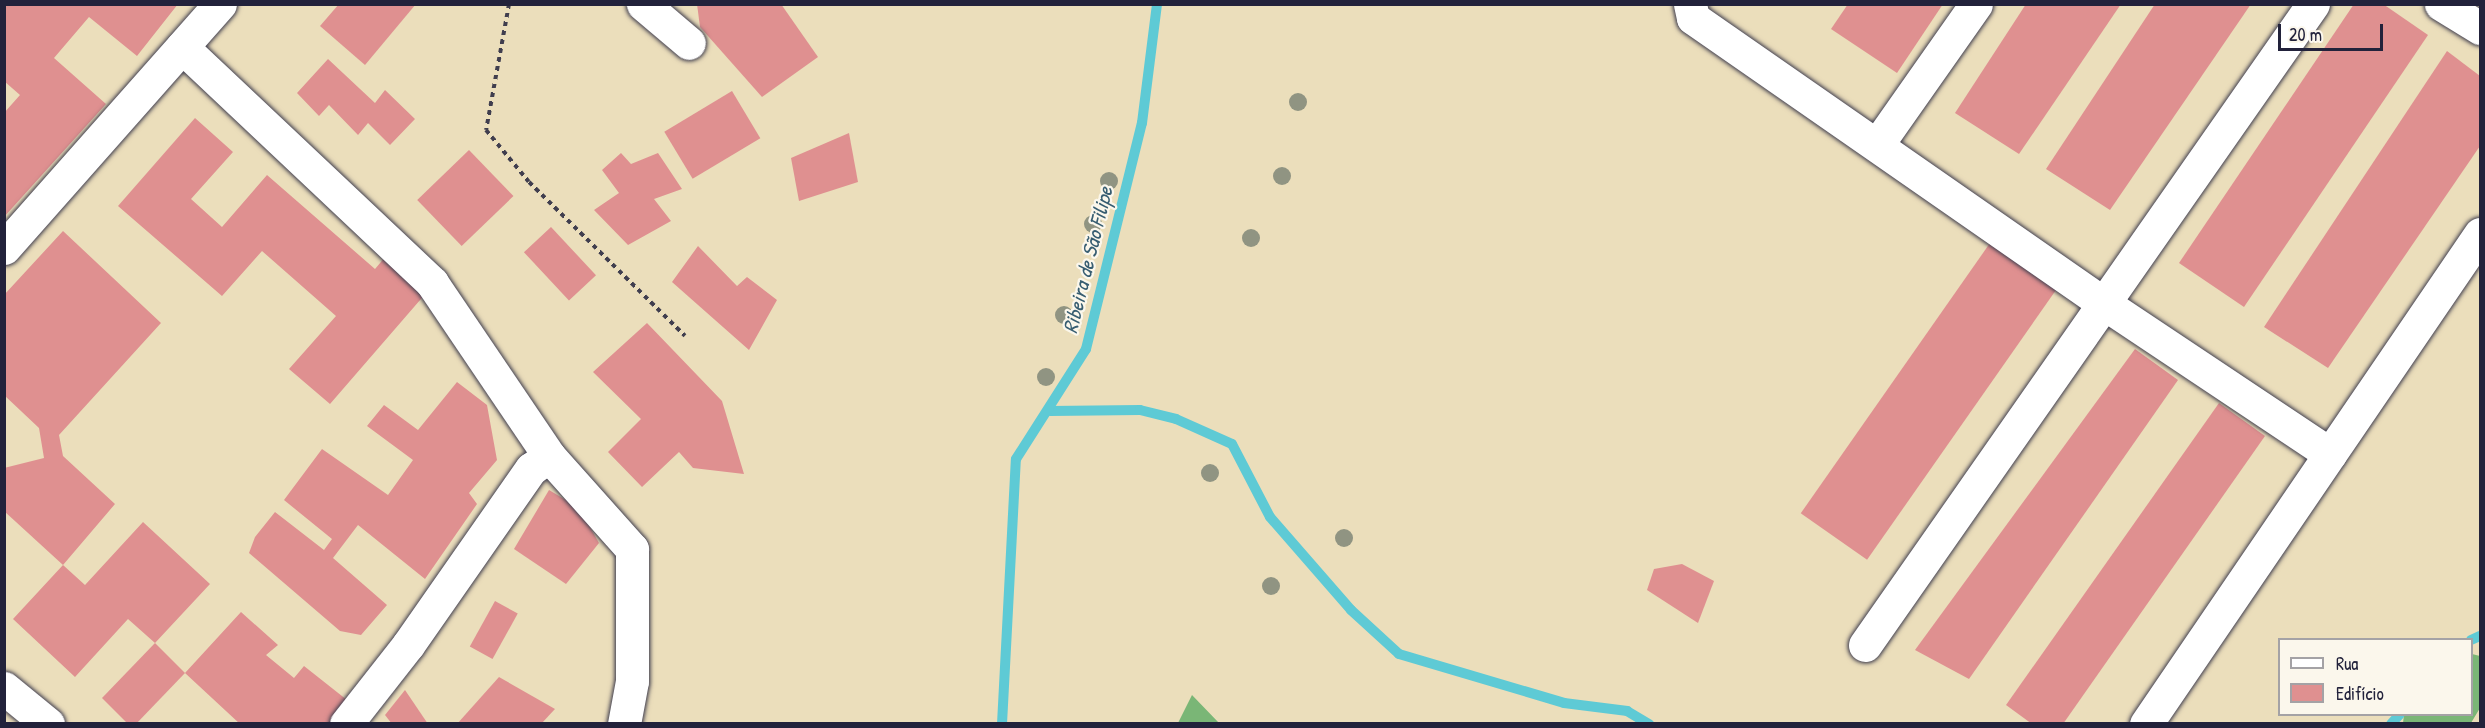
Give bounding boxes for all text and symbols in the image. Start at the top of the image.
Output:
scale bar [2281,12,2386,50]
text: 20 m [2289,22,2322,47]
water label: Ribeira de São Filipe [1058,184,1118,336]
legend [2278,638,2473,716]
text: Rua [2336,651,2358,676]
text: Edifício [2336,681,2384,706]

